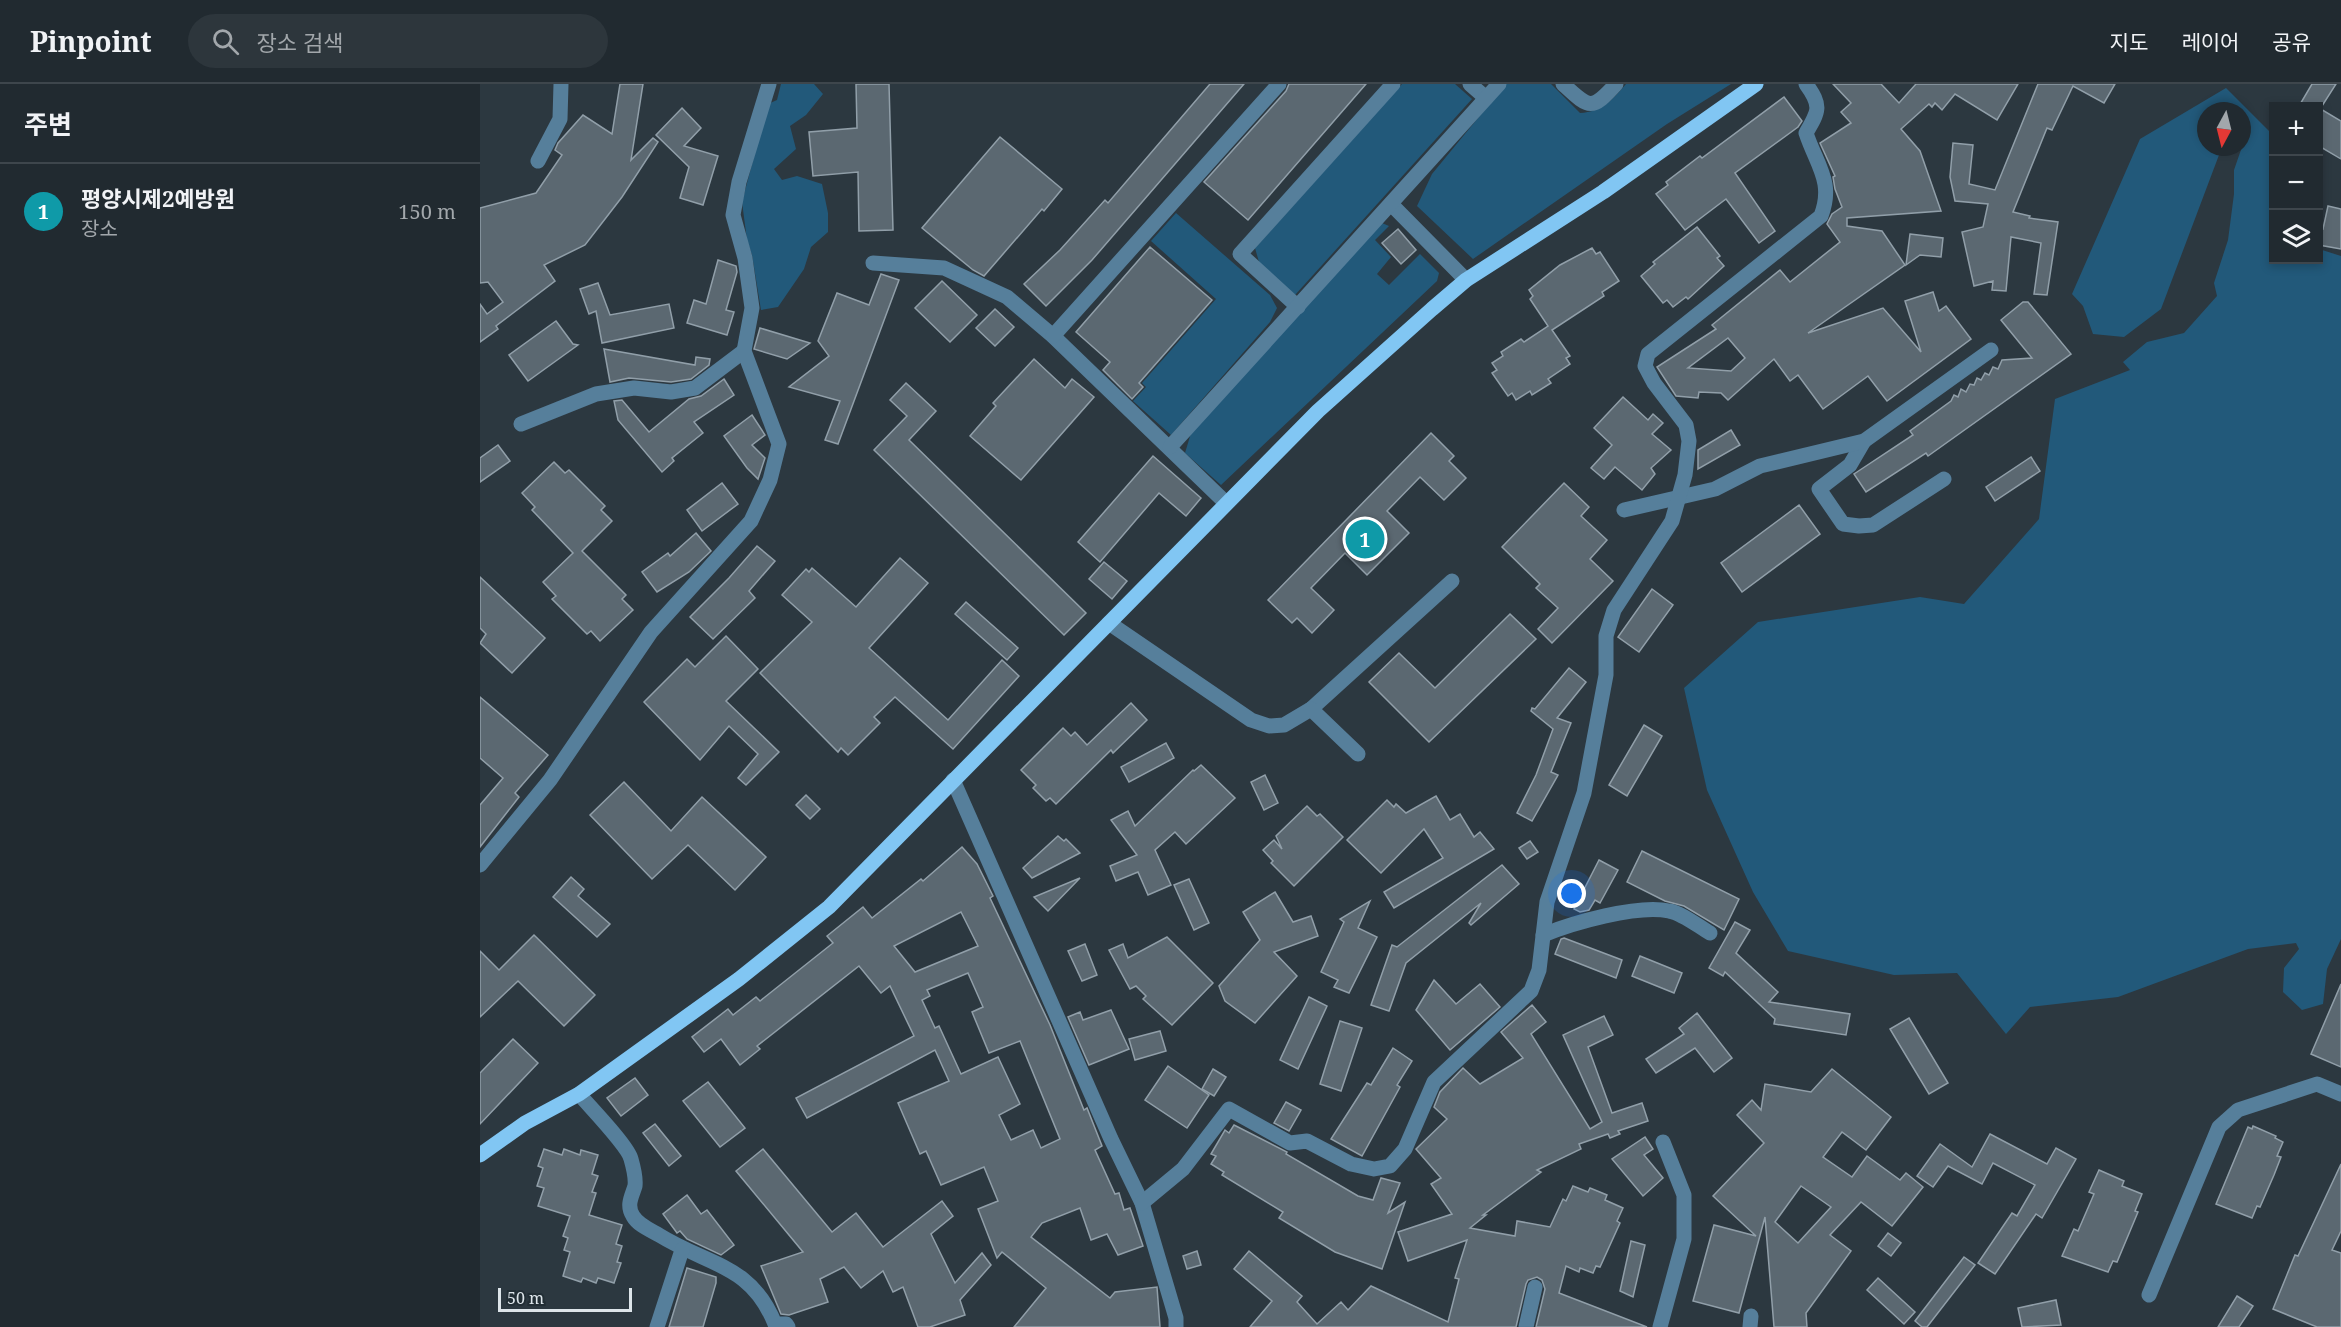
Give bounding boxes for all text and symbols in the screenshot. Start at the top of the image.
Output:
search box [188,14,608,68]
text: Pinpoint [30,22,152,60]
icon: search [209,25,242,58]
text: 장소 검색 [257,27,343,57]
text: 지도 [2110,28,2148,56]
text: 레이어 [2181,28,2239,56]
text: 공유 [2272,28,2311,56]
north arrow [2197,102,2251,156]
map controls [2269,102,2323,264]
button: + [2269,102,2323,156]
text: 주변 [24,106,72,142]
button: − [2269,156,2323,210]
text: 평양시제2예방원 [81,183,235,213]
text: 1 [38,198,49,225]
text: 150 m [398,198,456,225]
button: layers [2269,210,2323,264]
text: 장소 [81,215,118,242]
pin: 1 [1346,516,1384,562]
your location [1557,879,1586,908]
scale bar [498,1285,632,1312]
text: 50 m [507,1287,544,1309]

